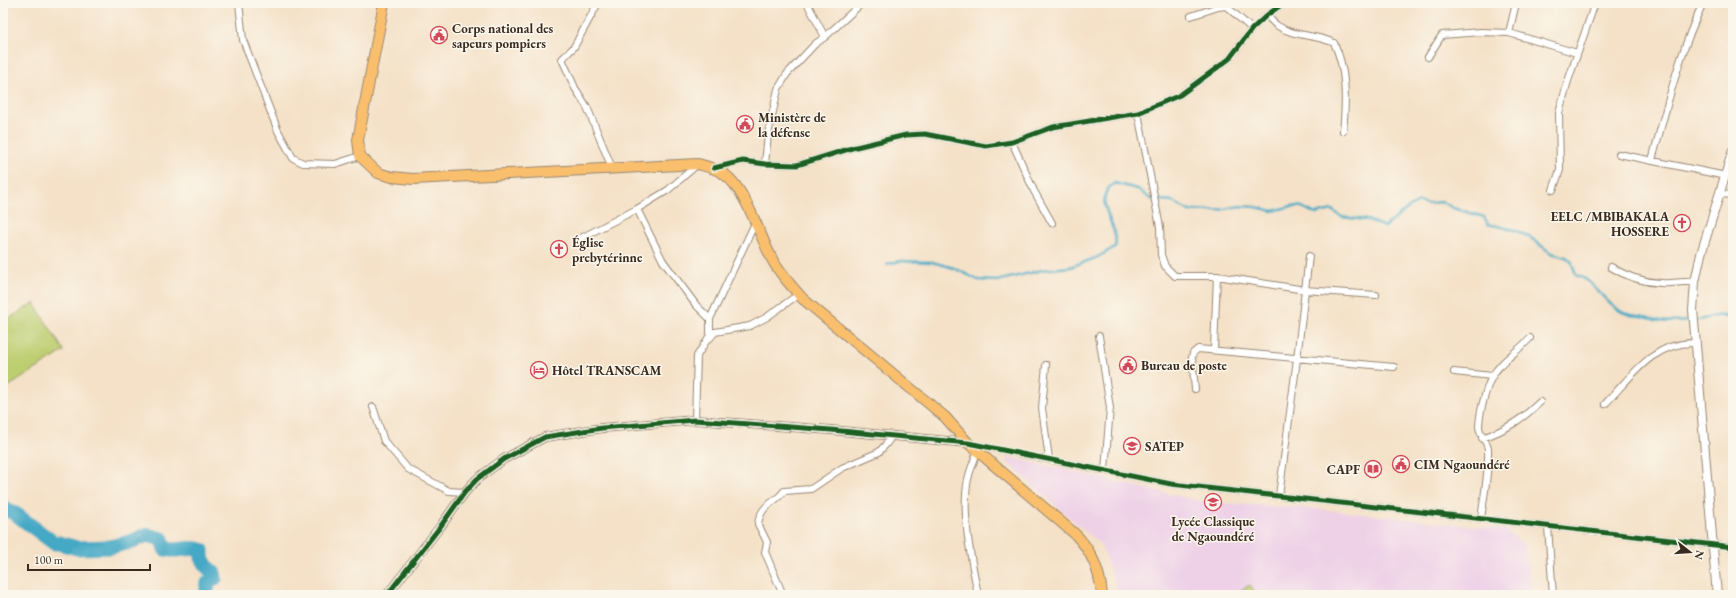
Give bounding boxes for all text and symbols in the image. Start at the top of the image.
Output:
place label: Corps national des sapeurs pompiers [452,20,554,52]
public building icon: Corps national des sapeurs pompiers [429,25,449,45]
place label: Ministère de la défense [758,109,827,141]
public building icon: Ministère de la défense [735,114,755,134]
place label: EELC /MBIBAKALA HOSSERE [1551,208,1670,240]
church icon: EELC /MBIBAKALA HOSSERE [1672,213,1692,233]
place label: Église prebytérinne [572,234,643,266]
church icon: Église prebytérinne [549,239,569,259]
public building icon: Bureau de poste [1118,355,1138,375]
place label: Bureau de poste [1141,357,1228,374]
hotel icon: Hôtel TRANSCAM [529,360,549,380]
place label: Hôtel TRANSCAM [552,362,662,379]
school or university icon: SATEP [1122,436,1142,456]
place label: SATEP [1145,438,1184,455]
public building icon: CIM Ngaoundéré [1391,454,1411,474]
place label: CIM Ngaoundéré [1414,456,1510,473]
library icon: CAPF [1363,459,1383,479]
place label: CAPF [1327,461,1360,478]
school or university icon: Lycée Classique de Ngaoundéré [1203,492,1223,512]
place label: Lycée Classique de Ngaoundéré [1171,513,1255,545]
north arrow [1670,532,1710,572]
scale bar [28,546,150,572]
text: N [1692,549,1708,561]
text: 100 m [34,552,64,568]

